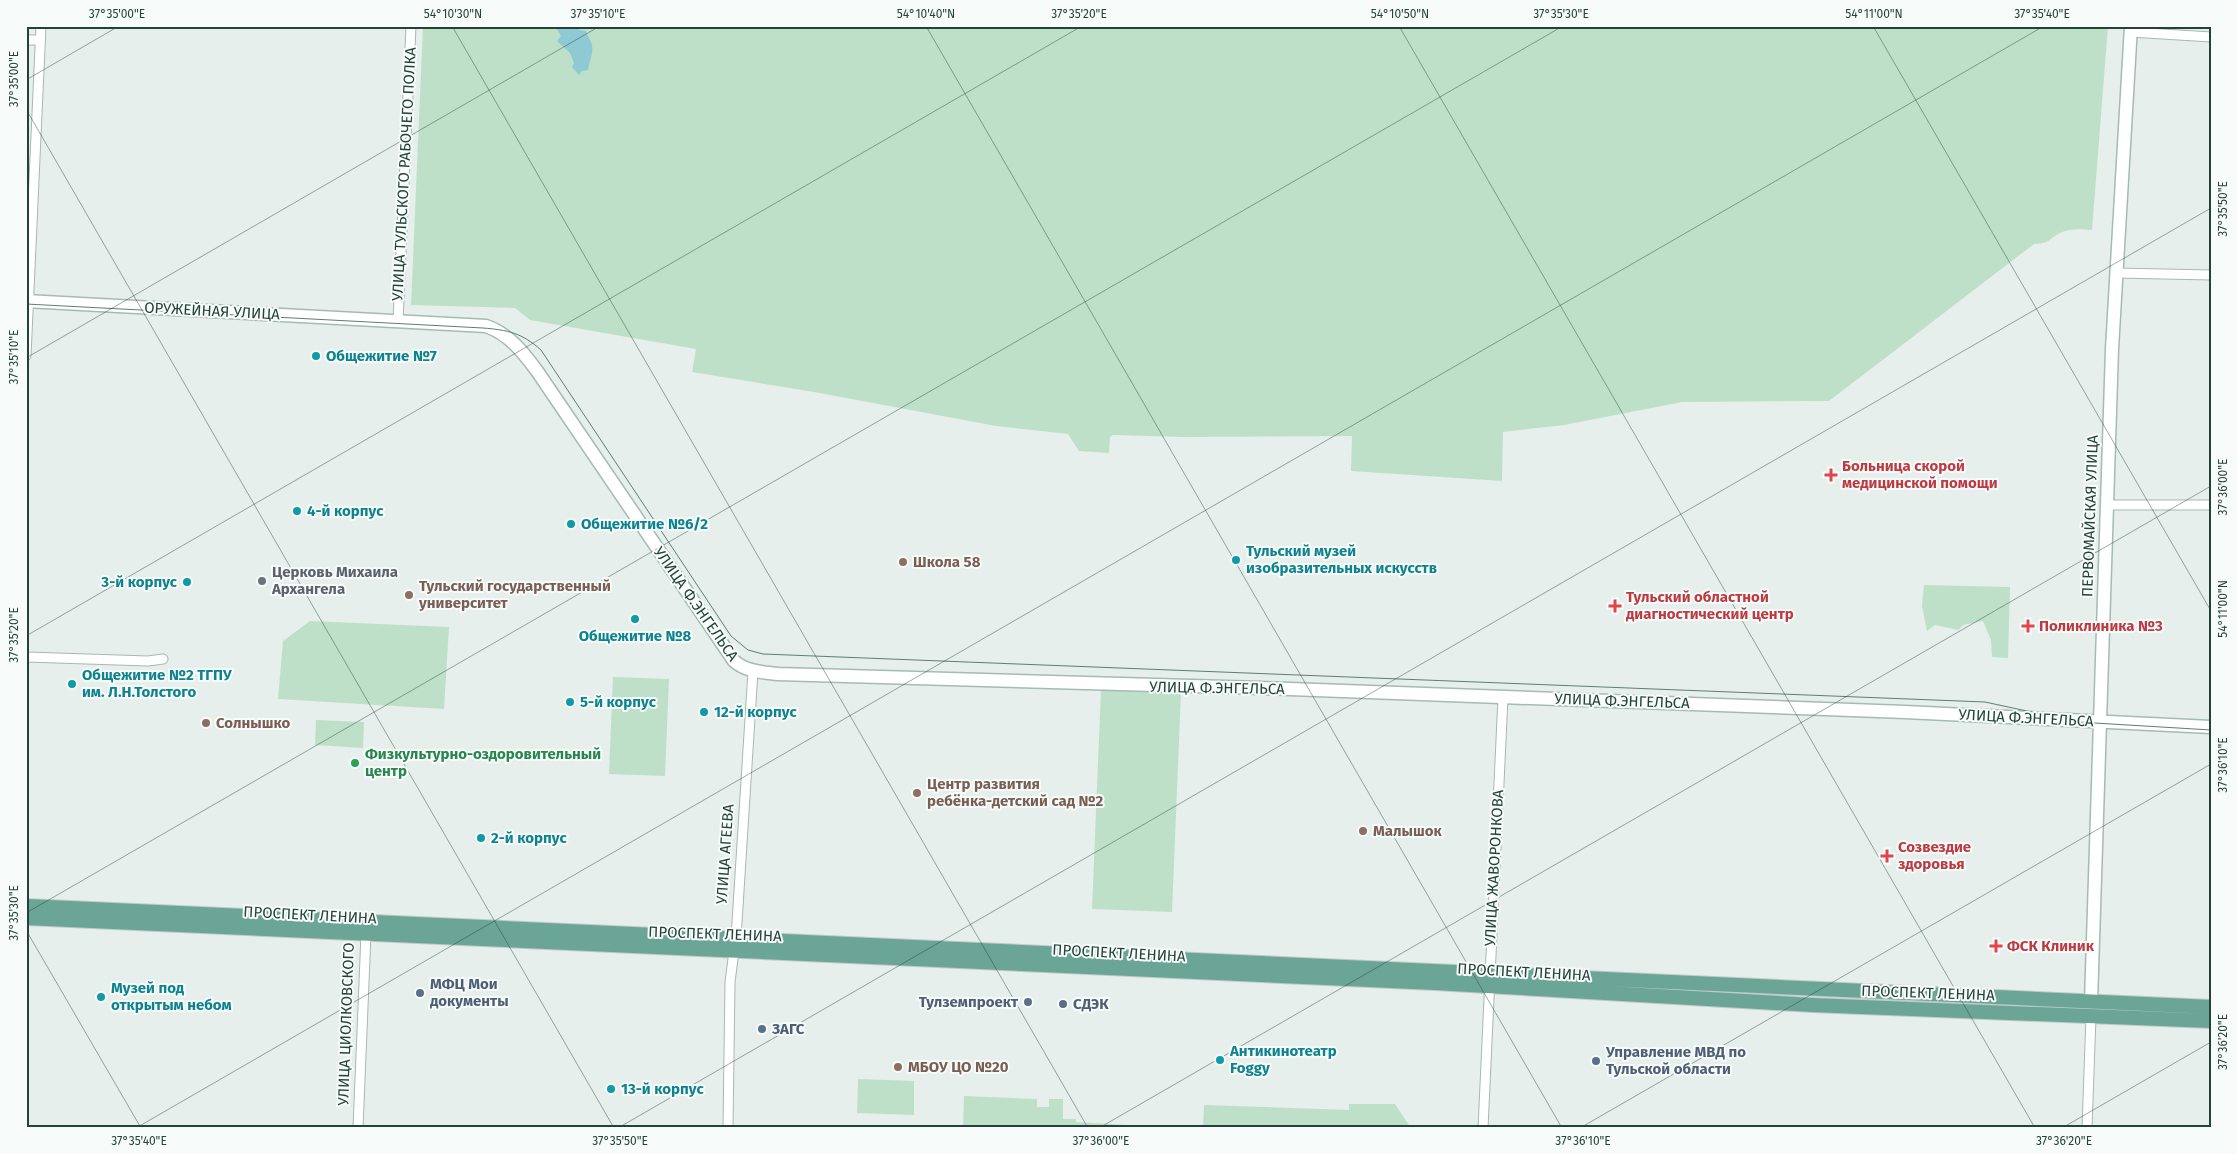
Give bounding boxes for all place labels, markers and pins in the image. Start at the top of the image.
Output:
place label: Общежитие №7 [326,347,437,365]
marker: Общежитие №7 [310,350,322,362]
place label: Больница скорой медицинской помощи [1842,457,1998,492]
marker: Больница скорой медицинской помощи [1824,468,1838,482]
place label: 4-й корпус [307,502,384,520]
marker: 4-й корпус [291,505,303,517]
place label: Общежитие №6/2 [581,515,708,533]
marker: Общежитие №6/2 [565,518,577,530]
place label: Тульский музей изобразительных искусств [1246,542,1437,577]
place label: Школа 58 [913,553,981,571]
marker: Тульский музей изобразительных искусств [1230,554,1242,566]
marker: Школа 58 [897,556,909,568]
place label: Церковь Михаила Архангела [271,563,398,598]
place label: 3-й корпус [100,573,178,591]
marker: Церковь Михаила Архангела [256,575,268,587]
marker: 3-й корпус [181,576,193,588]
place label: Тульский государственный университет [418,577,611,612]
place label: Тульский областной диагностический центр [1626,588,1794,623]
marker: Тульский государственный университет [403,589,415,601]
marker: Тульский областной диагностический центр [1608,599,1622,613]
marker: Общежитие №8 [629,613,641,625]
place label: Поликлиника №3 [2039,617,2163,635]
marker: Поликлиника №3 [2021,619,2035,633]
place label: Общежитие №8 [579,627,692,645]
place label: Общежитие №2 ТГПУ им. Л.Н.Толстого [82,666,232,701]
marker: Общежитие №2 ТГПУ им. Л.Н.Толстого [66,678,78,690]
place label: 5-й корпус [580,693,657,711]
marker: 5-й корпус [564,696,576,708]
place label: 12-й корпус [714,703,797,721]
marker: 12-й корпус [698,706,710,718]
place label: Солнышко [216,714,290,732]
marker: Солнышко [200,717,212,729]
place label: Физкультурно-оздоровительный центр [365,745,601,780]
marker: Физкультурно-оздоровительный центр [349,757,361,769]
place label: Центр развития ребёнка-детский сад №2 [927,775,1104,810]
marker: Центр развития ребёнка-детский сад №2 [911,787,923,799]
place label: Малышок [1373,822,1442,840]
marker: Малышок [1357,825,1369,837]
place label: 2-й корпус [491,829,567,847]
marker: 2-й корпус [475,832,487,844]
place label: Созвездие здоровья [1898,838,1971,873]
marker: Созвездие здоровья [1880,849,1894,863]
place label: ФСК Клиник [2007,937,2095,955]
marker: ФСК Клиник [1989,939,2003,953]
place label: МФЦ Мои документы [430,975,509,1010]
place label: Музей под открытым небом [111,979,232,1014]
marker: МФЦ Мои документы [414,987,426,999]
marker: Музей под открытым небом [95,991,107,1003]
place label: Тулземпроект [919,993,1019,1011]
place label: СДЭК [1073,995,1109,1013]
marker: Тулземпроект [1022,996,1034,1008]
marker: СДЭК [1057,998,1069,1010]
place label: ЗАГС [771,1020,805,1038]
marker: ЗАГС [756,1023,768,1035]
place label: Антикинотеатр Foggy [1229,1042,1337,1077]
place label: Управление МВД по Тульской области [1605,1043,1746,1078]
marker: Антикинотеатр Foggy [1214,1054,1226,1066]
marker: Управление МВД по Тульской области [1590,1055,1602,1067]
place label: МБОУ ЦО №20 [908,1058,1009,1076]
marker: МБОУ ЦО №20 [892,1061,904,1073]
place label: 13-й корпус [621,1080,704,1098]
marker: 13-й корпус [605,1083,617,1095]

